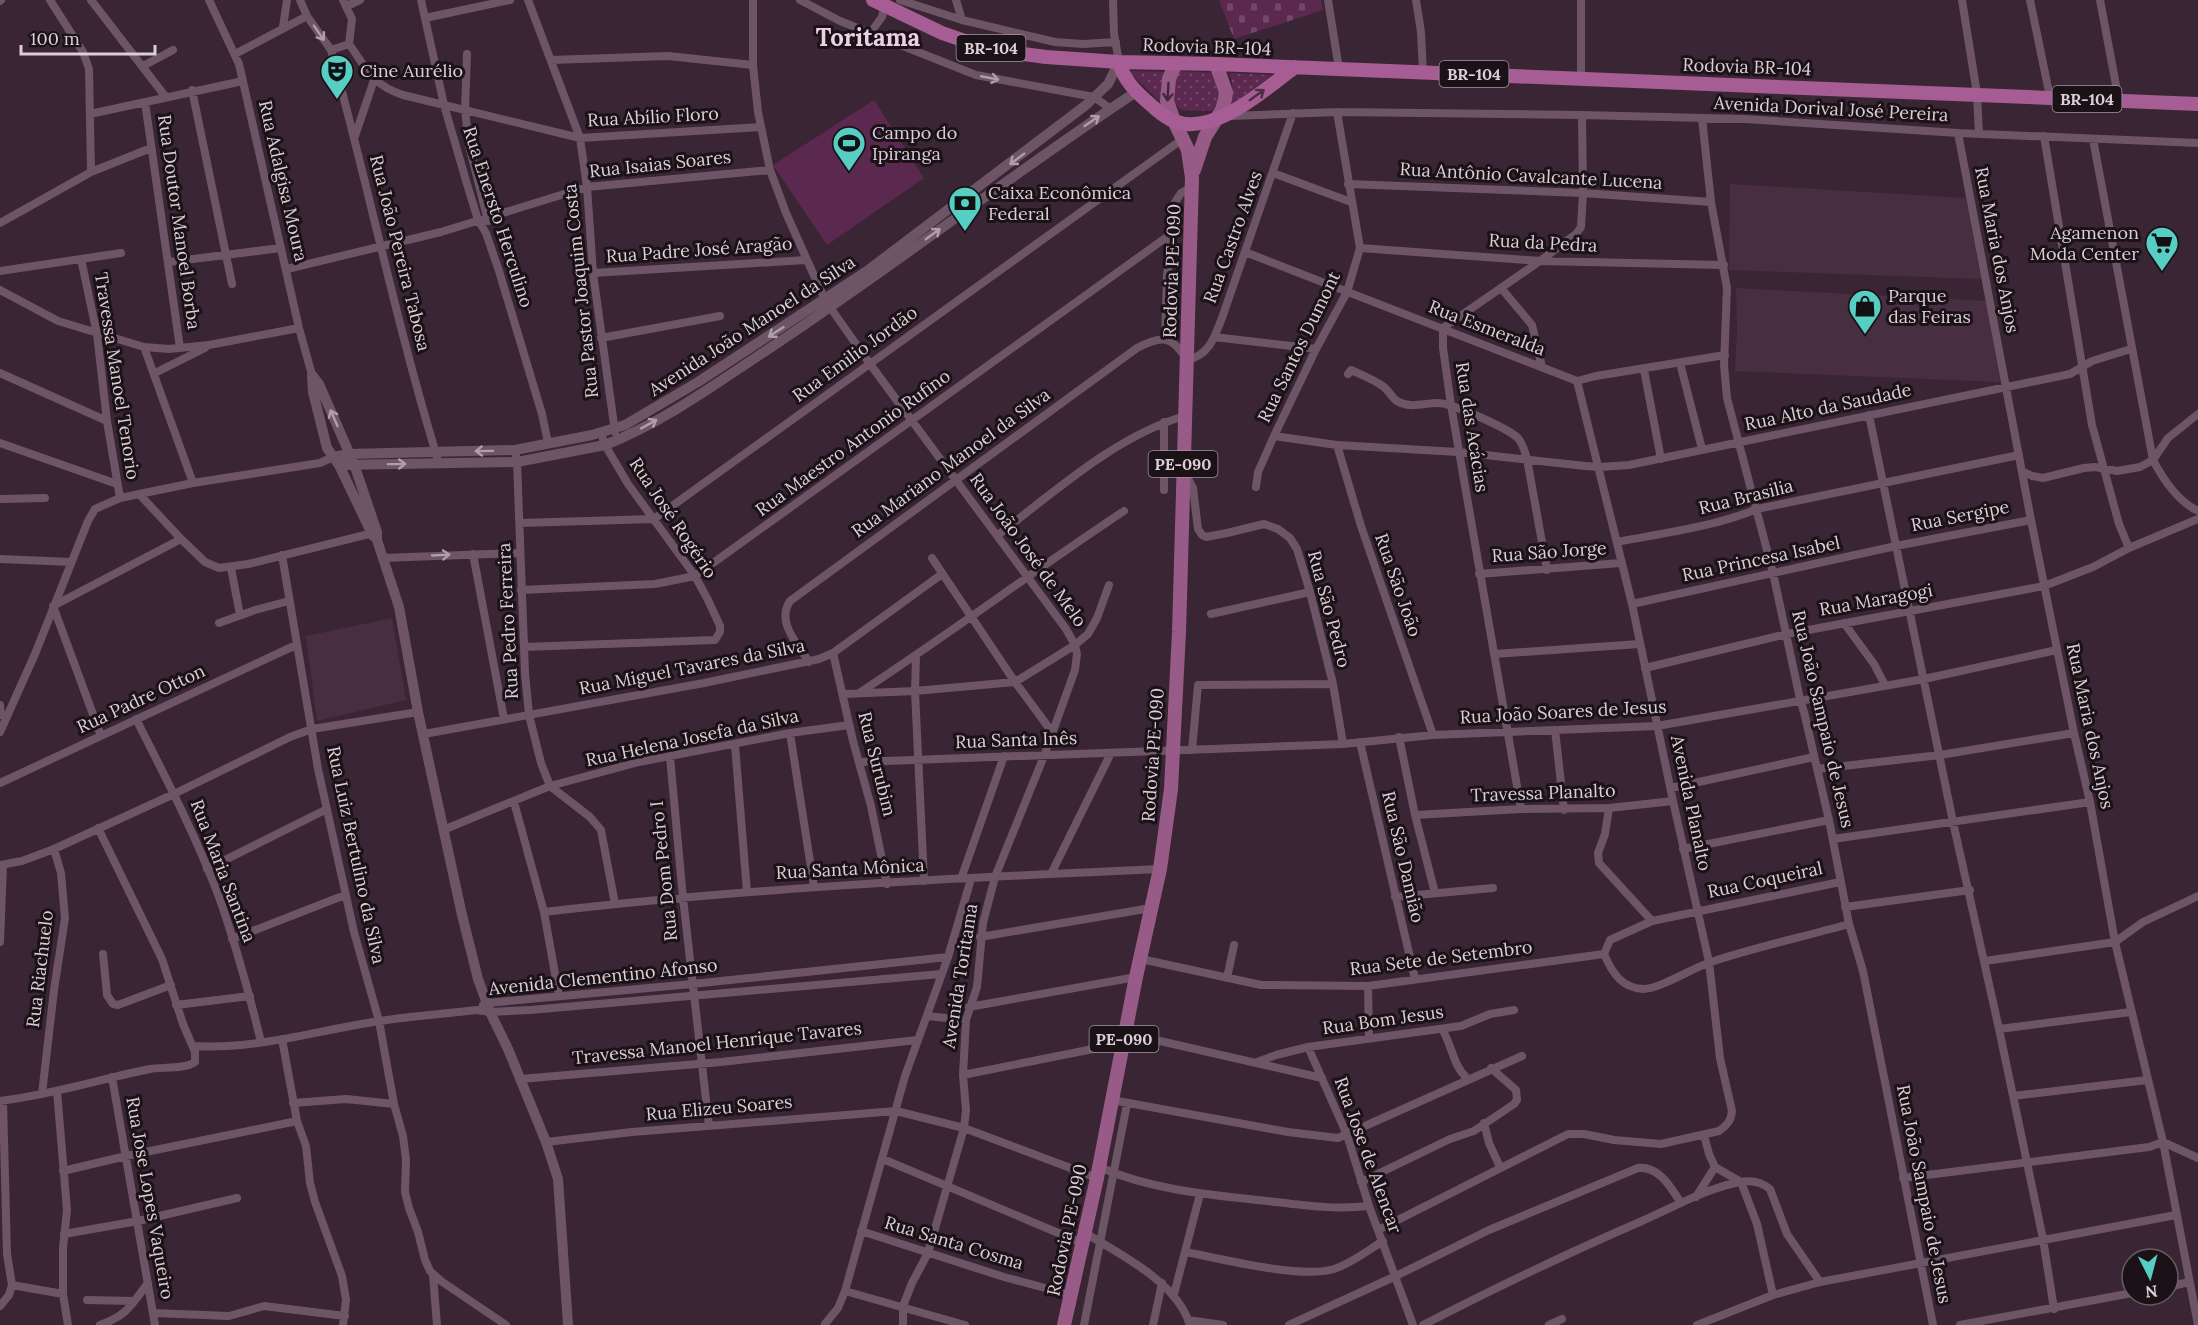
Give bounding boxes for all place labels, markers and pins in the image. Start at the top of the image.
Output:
theatre icon: Cine Aurélio [319,53,355,100]
place label: Cine Aurélio [360,59,463,82]
place label: Campo do Ipiranga [872,121,957,165]
sports icon: Campo do Ipiranga [831,125,867,172]
place label: Caixa Econômica Federal [988,181,1131,225]
bank icon: Caixa Econômica Federal [947,185,983,232]
place label: Agamenon Moda Center [2030,221,2139,265]
supermarket icon: Agamenon Moda Center [2144,225,2180,272]
place label: Parque das Feiras [1888,284,1971,328]
shop icon: Parque das Feiras [1847,288,1883,335]

